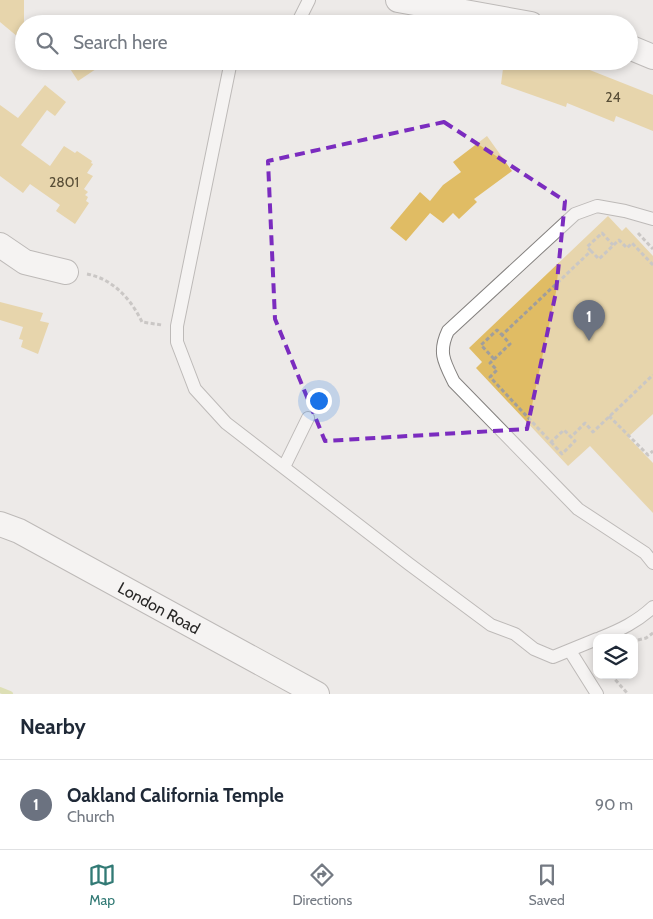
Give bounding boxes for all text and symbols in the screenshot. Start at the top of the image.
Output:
search box [15,15,638,70]
icon: search [33,29,61,57]
text: Search here [73,31,167,54]
house number: 24 [605,88,621,106]
house number: 2801 [49,173,79,191]
pin: 1 [573,300,605,341]
your location [306,388,332,414]
street label: London Road [115,578,203,638]
map controls [593,634,638,679]
button: layers [593,634,638,679]
text: Nearby [20,714,86,739]
text: Oakland California Temple [67,784,284,807]
text: 1 [33,795,39,814]
text: 90 m [595,795,633,814]
text: Church [67,807,115,826]
tab: Map [88,861,116,909]
tab: Directions [292,861,352,909]
tab: Saved [528,861,565,909]

